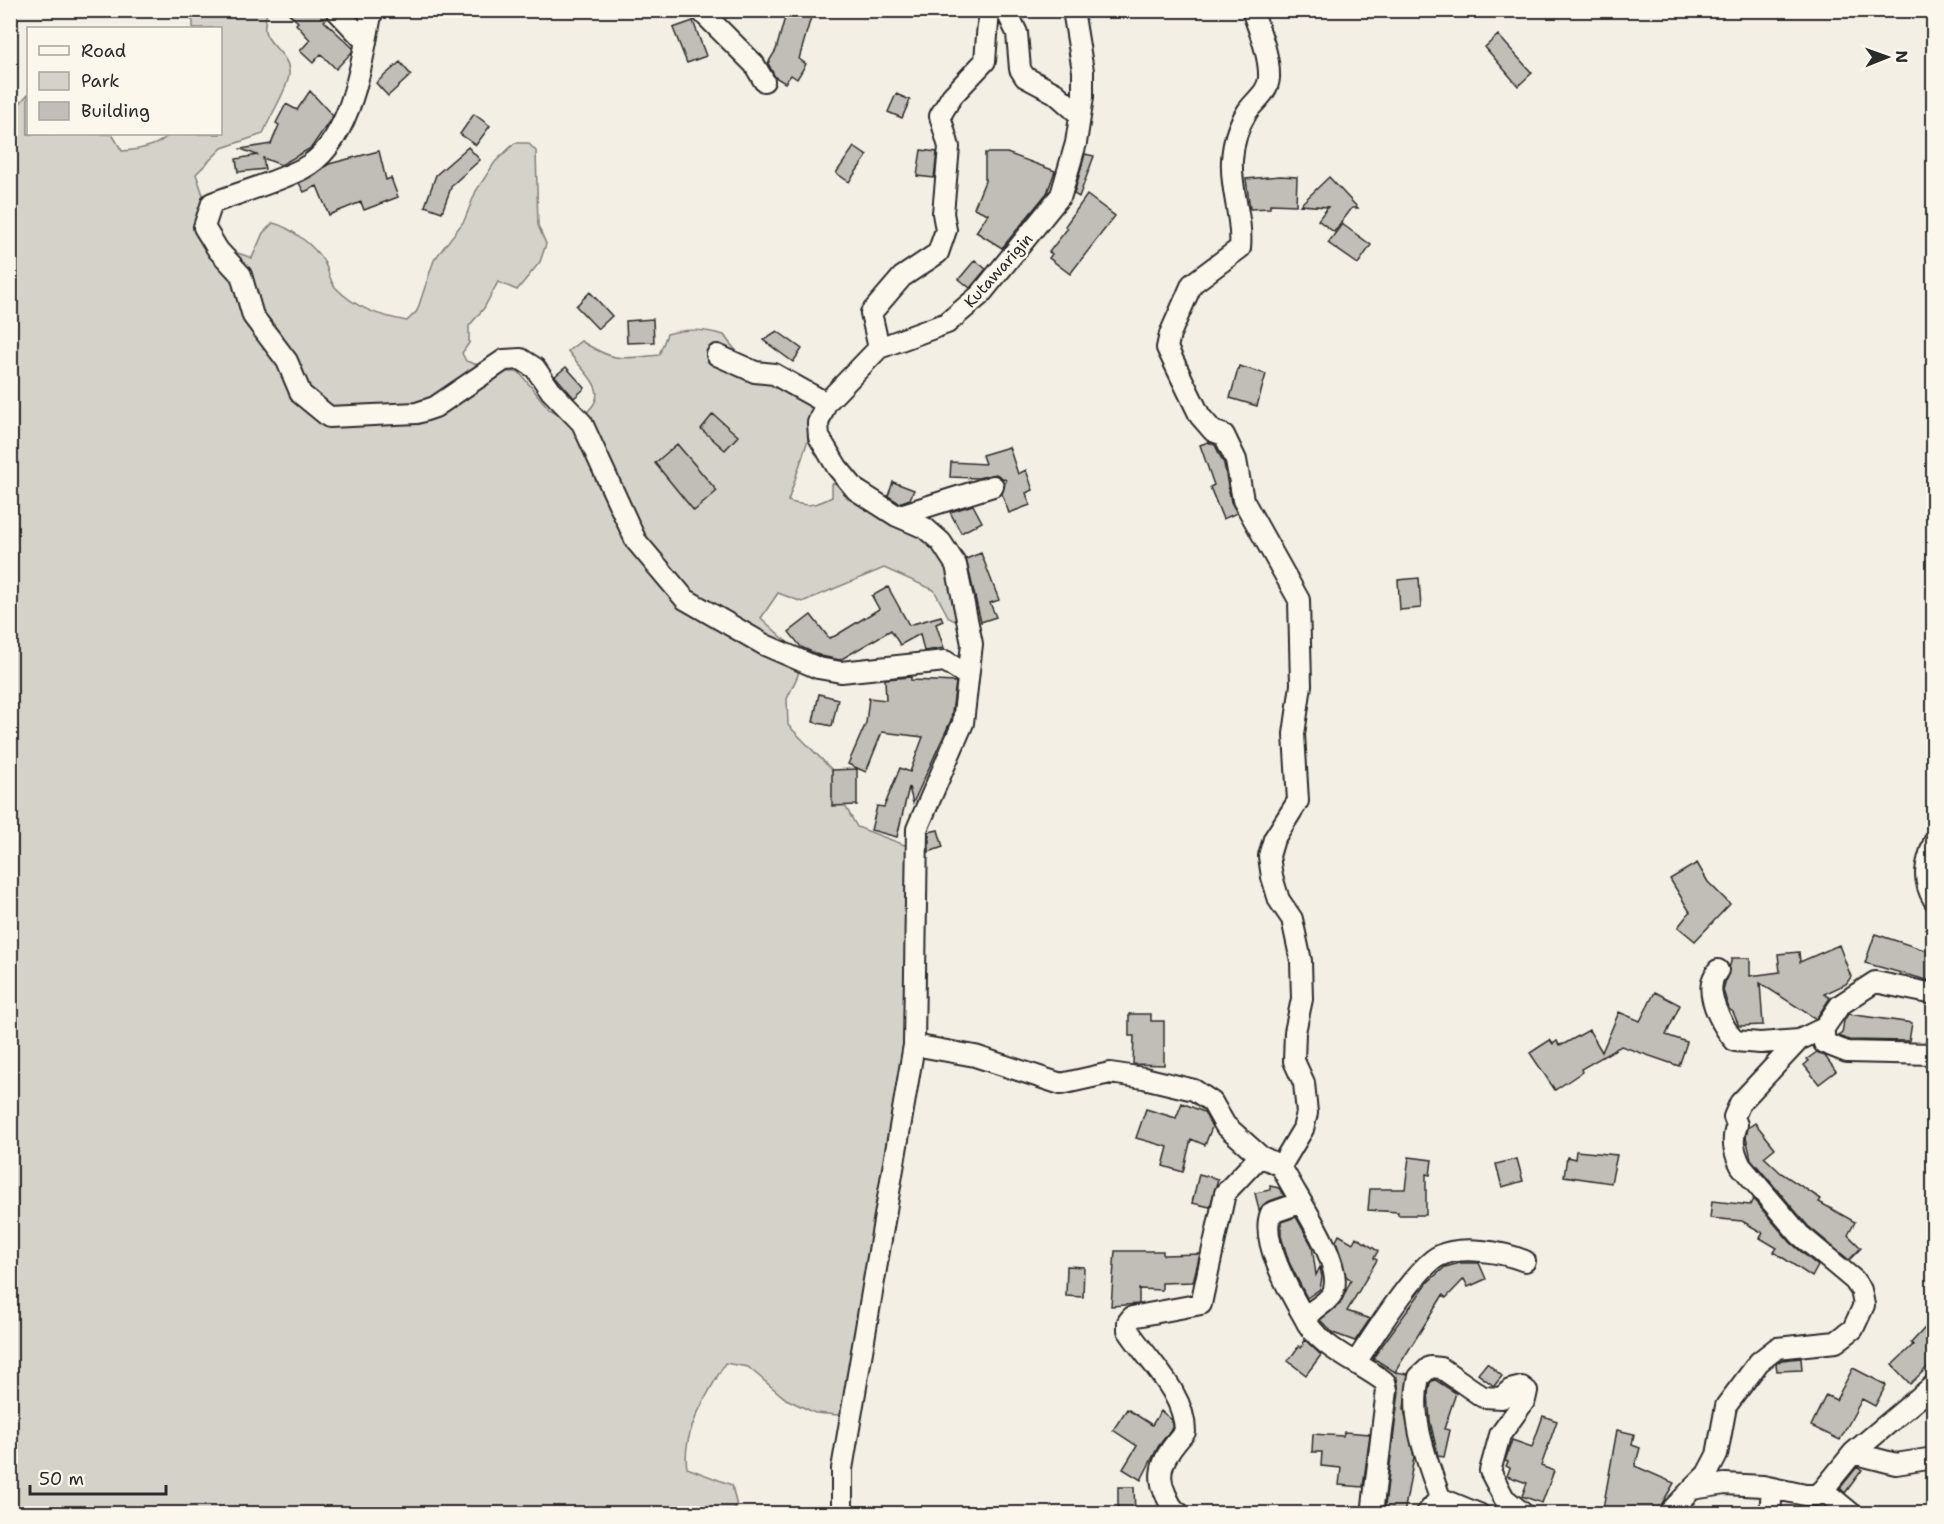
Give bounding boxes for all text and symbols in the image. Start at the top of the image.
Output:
legend [27,27,222,135]
north arrow [1857,27,1917,87]
text: Road [81,39,126,63]
text: N [1891,50,1912,63]
text: Park [81,69,120,93]
text: Building [81,99,150,123]
street label: Kutawarigin [959,229,1037,312]
scale bar [30,1458,166,1496]
text: 50 m [39,1467,84,1491]

